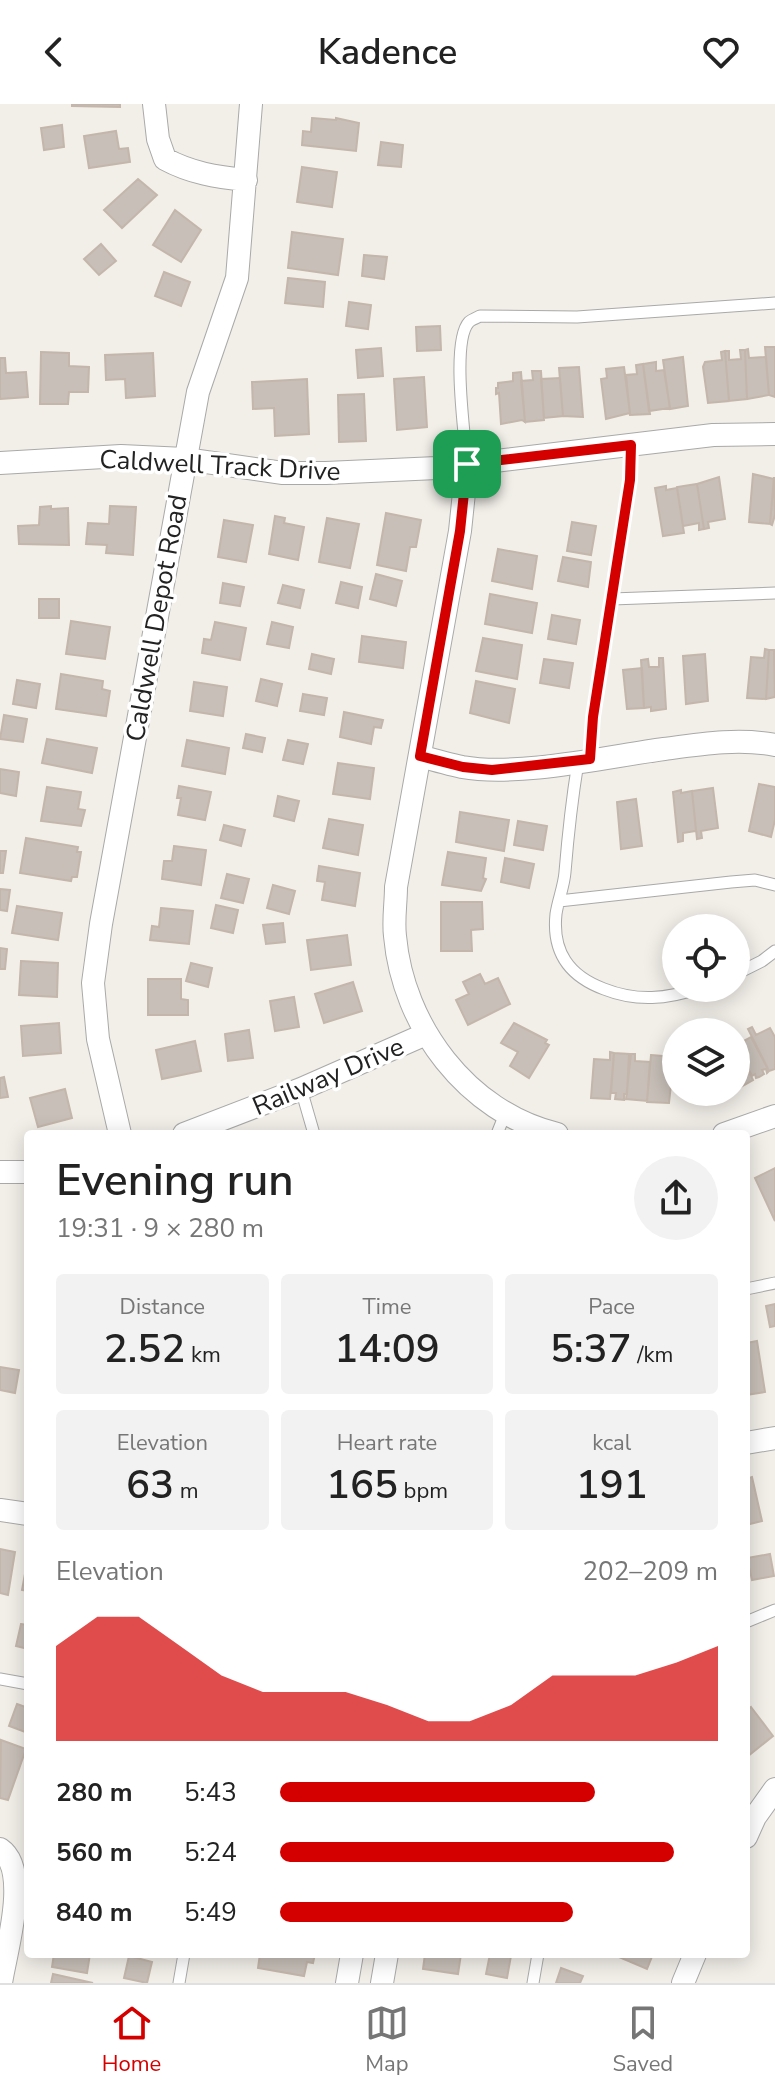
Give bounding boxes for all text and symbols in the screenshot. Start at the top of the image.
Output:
text: Kadence [318,28,457,77]
icon: back [32,30,76,74]
icon: heart [699,30,743,74]
pin [433,430,501,498]
street label: Caldwell Track Drive [99,442,341,489]
icon: arrive [445,442,489,486]
street label: Caldwell Depot Road [118,492,195,744]
map controls [662,914,750,1106]
button: locate [662,914,750,1002]
button: layers [662,1018,750,1106]
street label: Railway Drive [247,1029,409,1124]
text: Evening run [56,1151,294,1211]
button: share [634,1156,718,1240]
text: 19:31 · 9 × 280 m [56,1211,264,1246]
text: Distance [120,1292,205,1322]
text: Time [363,1292,411,1322]
text: Pace [588,1292,635,1322]
text: 2.52 [104,1322,185,1376]
text: 14:09 [334,1322,440,1376]
text: 5:37 [550,1322,632,1376]
text: km [185,1340,221,1370]
text: /km [632,1340,673,1370]
text: Elevation [117,1428,208,1458]
text: Heart rate [337,1428,437,1458]
text: kcal [592,1428,631,1458]
text: 63 [126,1458,174,1512]
text: 165 [326,1458,398,1512]
text: 191 [576,1458,648,1512]
text: m [174,1476,199,1506]
text: bpm [398,1476,448,1506]
text: Elevation [56,1554,164,1589]
text: 202–209 m [582,1554,718,1589]
text: 280 m [56,1775,133,1810]
text: 5:43 [184,1775,237,1810]
text: 560 m [56,1835,133,1870]
text: 5:24 [184,1835,237,1870]
text: 840 m [56,1895,133,1930]
text: 5:49 [184,1895,237,1930]
tab: Home [102,2001,161,2079]
tab: Map [365,2001,409,2079]
tab: Saved [612,2001,673,2079]

